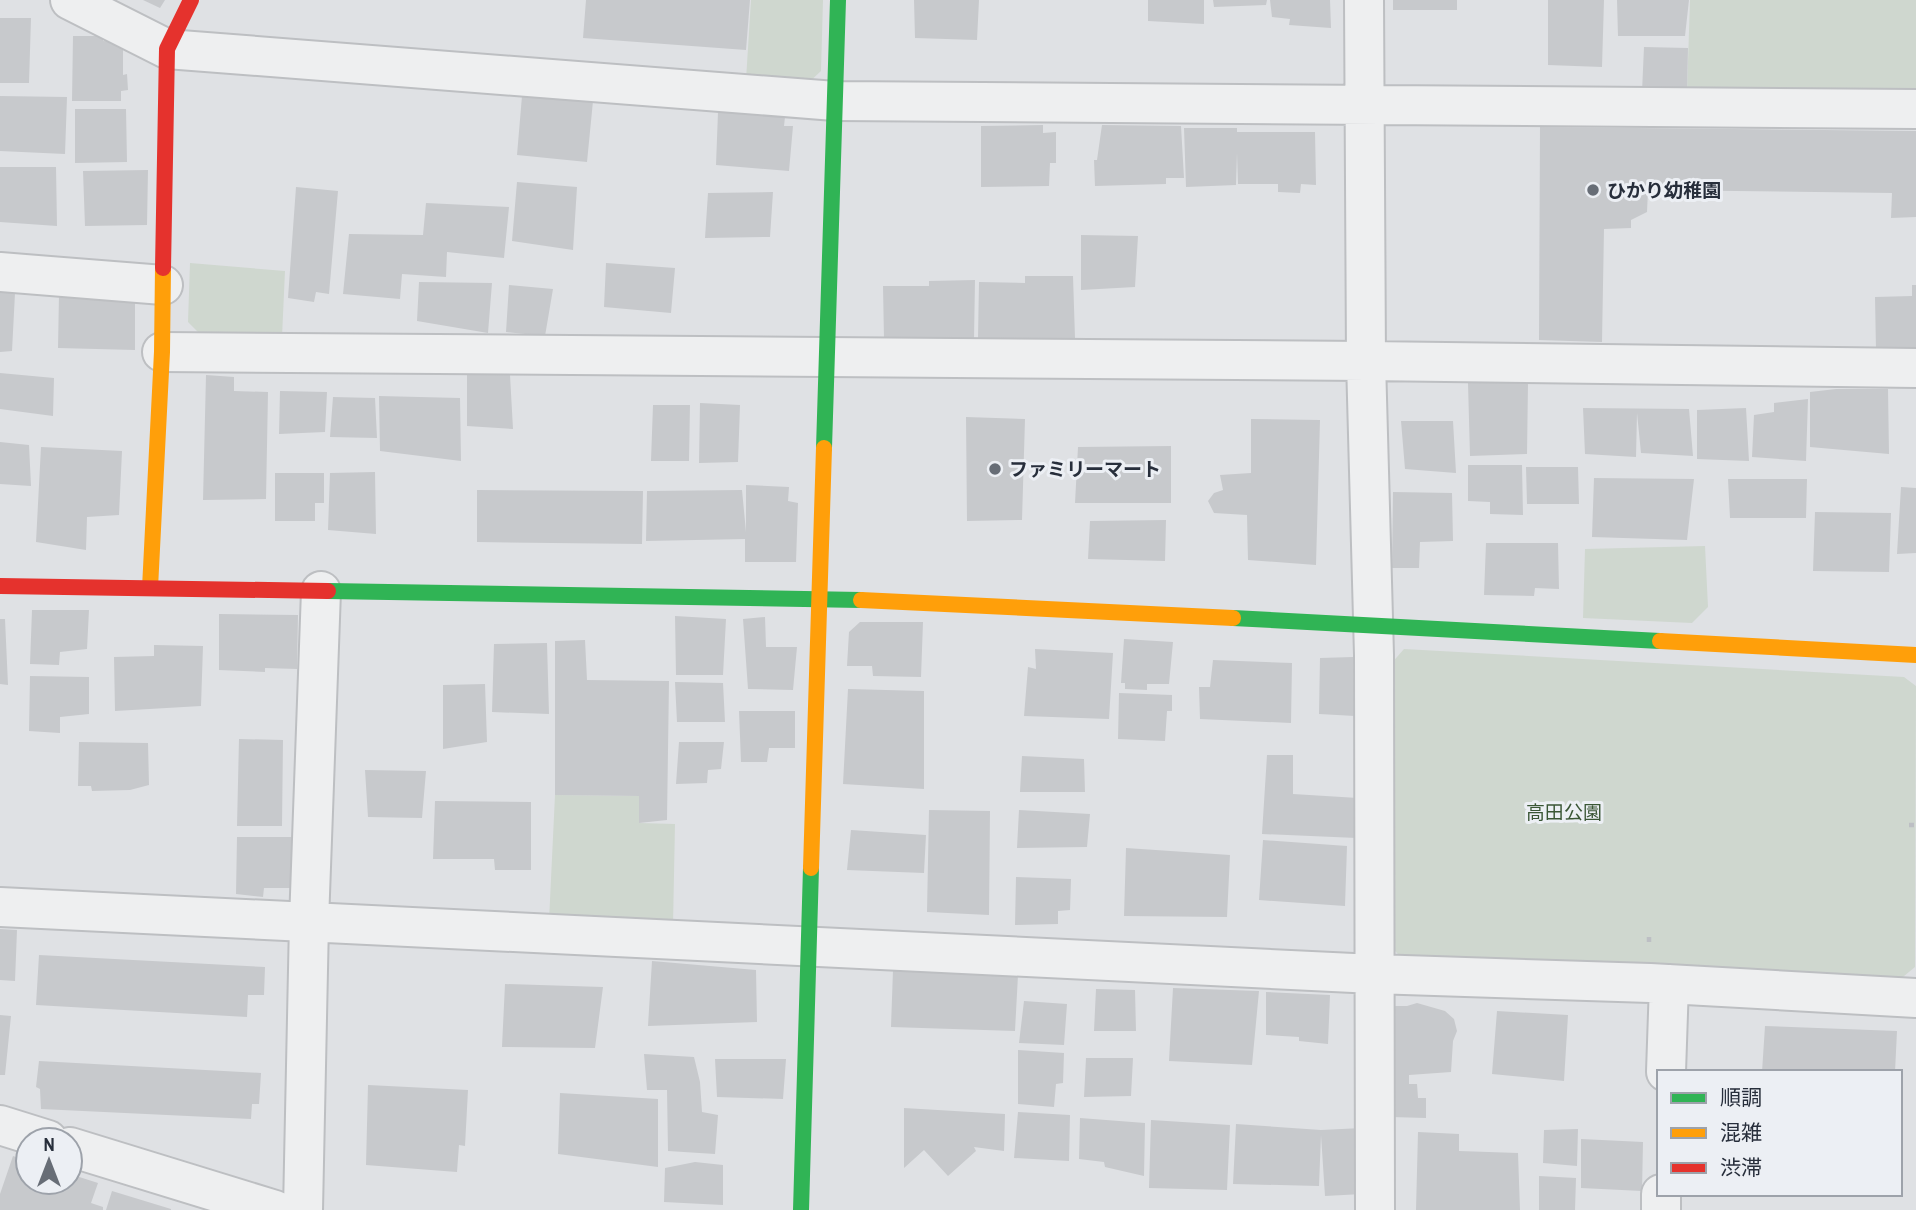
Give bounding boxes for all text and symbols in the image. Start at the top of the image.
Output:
place label: ひかり幼稚園 [1607,177,1721,203]
marker: ひかり幼稚園 [1585,182,1601,198]
place label: ファミリーマート [1009,456,1161,482]
marker: ファミリーマート [987,461,1003,477]
park label: 高田公園 [1526,799,1602,825]
legend [1657,1070,1902,1196]
text: 順調 [1720,1083,1762,1112]
text: 混雑 [1720,1118,1762,1147]
north arrow [14,1126,84,1196]
text: N [43,1131,55,1157]
text: 渋滞 [1720,1153,1762,1182]

